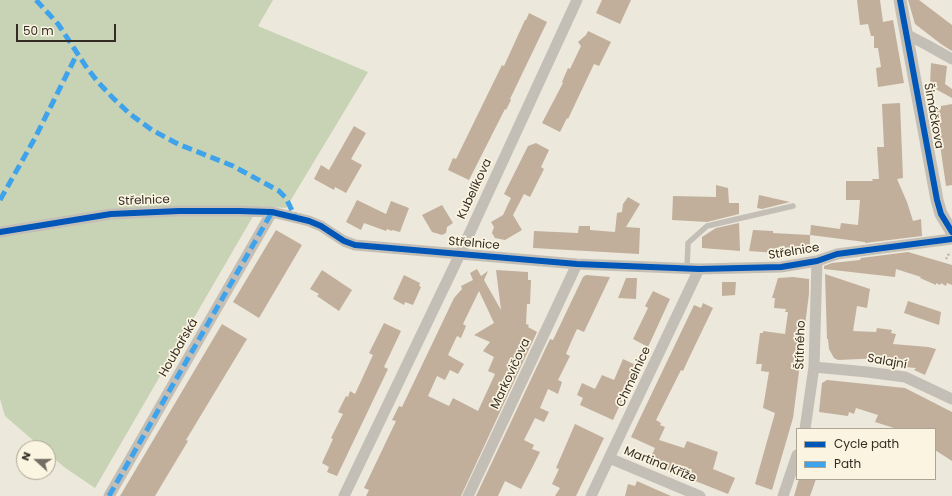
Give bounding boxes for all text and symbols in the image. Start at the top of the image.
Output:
scale bar [18,16,118,42]
text: 50 m [23,22,54,39]
street label: Šimáčkova [920,82,946,150]
street label: Kubelíkova [455,156,495,222]
street label: Střelnice [118,193,170,209]
street label: Střelnice [448,235,500,253]
street label: Střelnice [767,241,821,263]
street label: Houbařská [157,316,201,380]
street label: Štítného [793,320,809,370]
street label: Markovičova [488,336,534,412]
street label: Chmelnice [614,344,654,410]
street label: Salajní [866,351,908,373]
legend [796,428,936,480]
text: Cycle path [834,435,899,452]
north arrow [16,440,56,480]
street label: Martina Kříže [622,444,698,486]
text: N [17,449,35,463]
text: Path [834,455,861,472]

